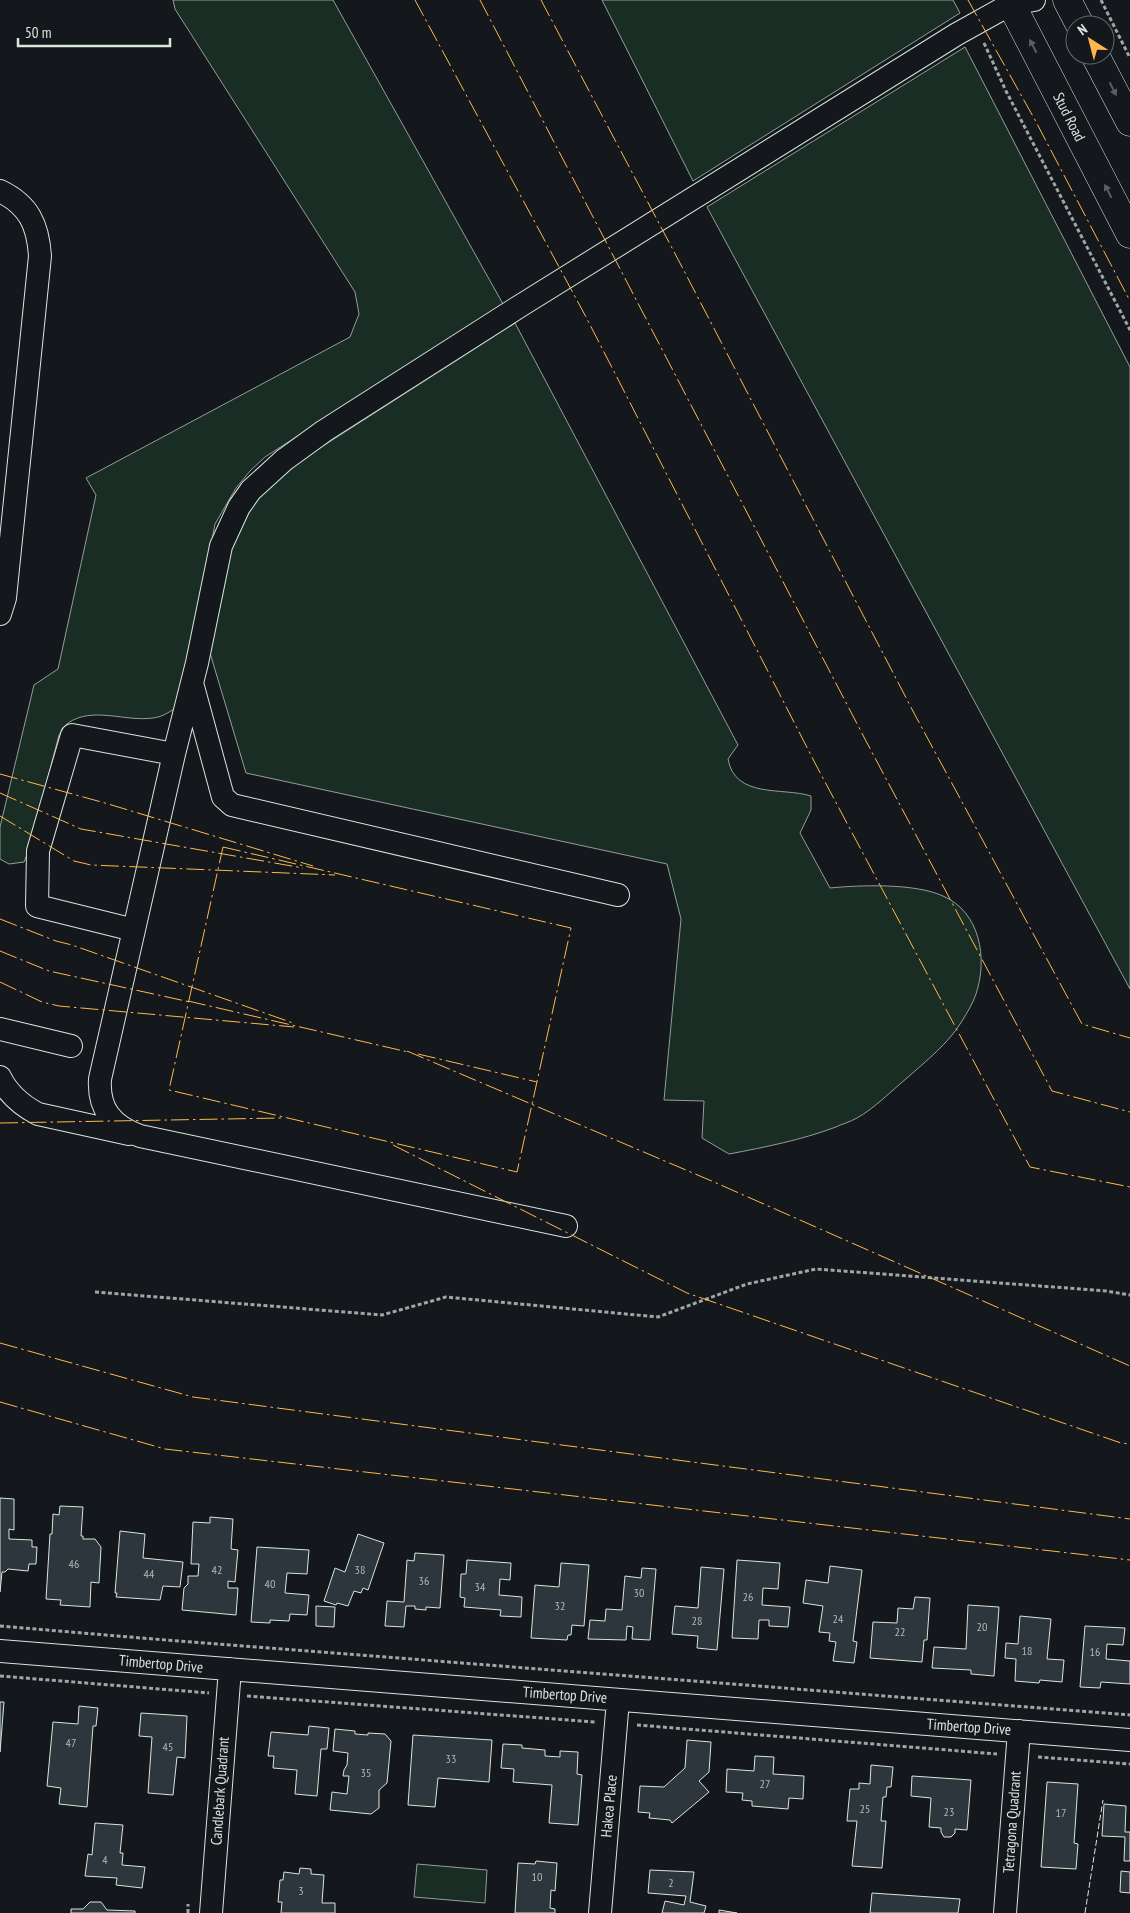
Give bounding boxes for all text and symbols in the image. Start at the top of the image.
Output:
scale bar [18,15,170,47]
north arrow [1065,15,1115,65]
text: N [1074,20,1091,39]
text: 50 m [25,23,51,42]
one-way arrow [1029,39,1037,54]
one-way arrow [1109,81,1117,96]
street label: Stud Road [1049,89,1090,144]
one-way arrow [1104,184,1112,198]
house number: 46 [69,1556,79,1571]
house number: 42 [212,1562,222,1577]
house number: 38 [355,1562,365,1577]
house number: 44 [144,1566,155,1581]
house number: 36 [419,1573,429,1588]
house number: 40 [265,1576,275,1591]
house number: 34 [475,1579,486,1594]
house number: 30 [634,1585,644,1600]
house number: 26 [743,1589,753,1604]
house number: 32 [555,1598,565,1613]
house number: 24 [833,1611,844,1626]
house number: 28 [692,1613,702,1628]
house number: 20 [977,1619,987,1634]
house number: 22 [895,1624,905,1639]
house number: 18 [1022,1643,1032,1658]
house number: 16 [1090,1644,1100,1659]
street label: Timbertop Drive [118,1650,204,1677]
street label: Timbertop Drive [522,1682,608,1707]
street label: Timbertop Drive [926,1714,1012,1739]
house number: 47 [66,1735,76,1750]
street label: Candlebark Quadrant [206,1736,233,1846]
house number: 45 [163,1739,173,1754]
house number: 33 [446,1751,456,1766]
house number: 35 [361,1765,371,1780]
street label: Tetragona Quadrant [998,1770,1025,1874]
street label: Hakea Place [596,1774,621,1838]
house number: 27 [760,1776,770,1791]
house number: 25 [860,1801,870,1816]
house number: 23 [944,1804,954,1819]
house number: 17 [1056,1805,1066,1820]
house number: 4 [102,1852,108,1867]
house number: 10 [532,1869,542,1884]
house number: 2 [668,1875,674,1890]
house number: 3 [298,1883,304,1898]

